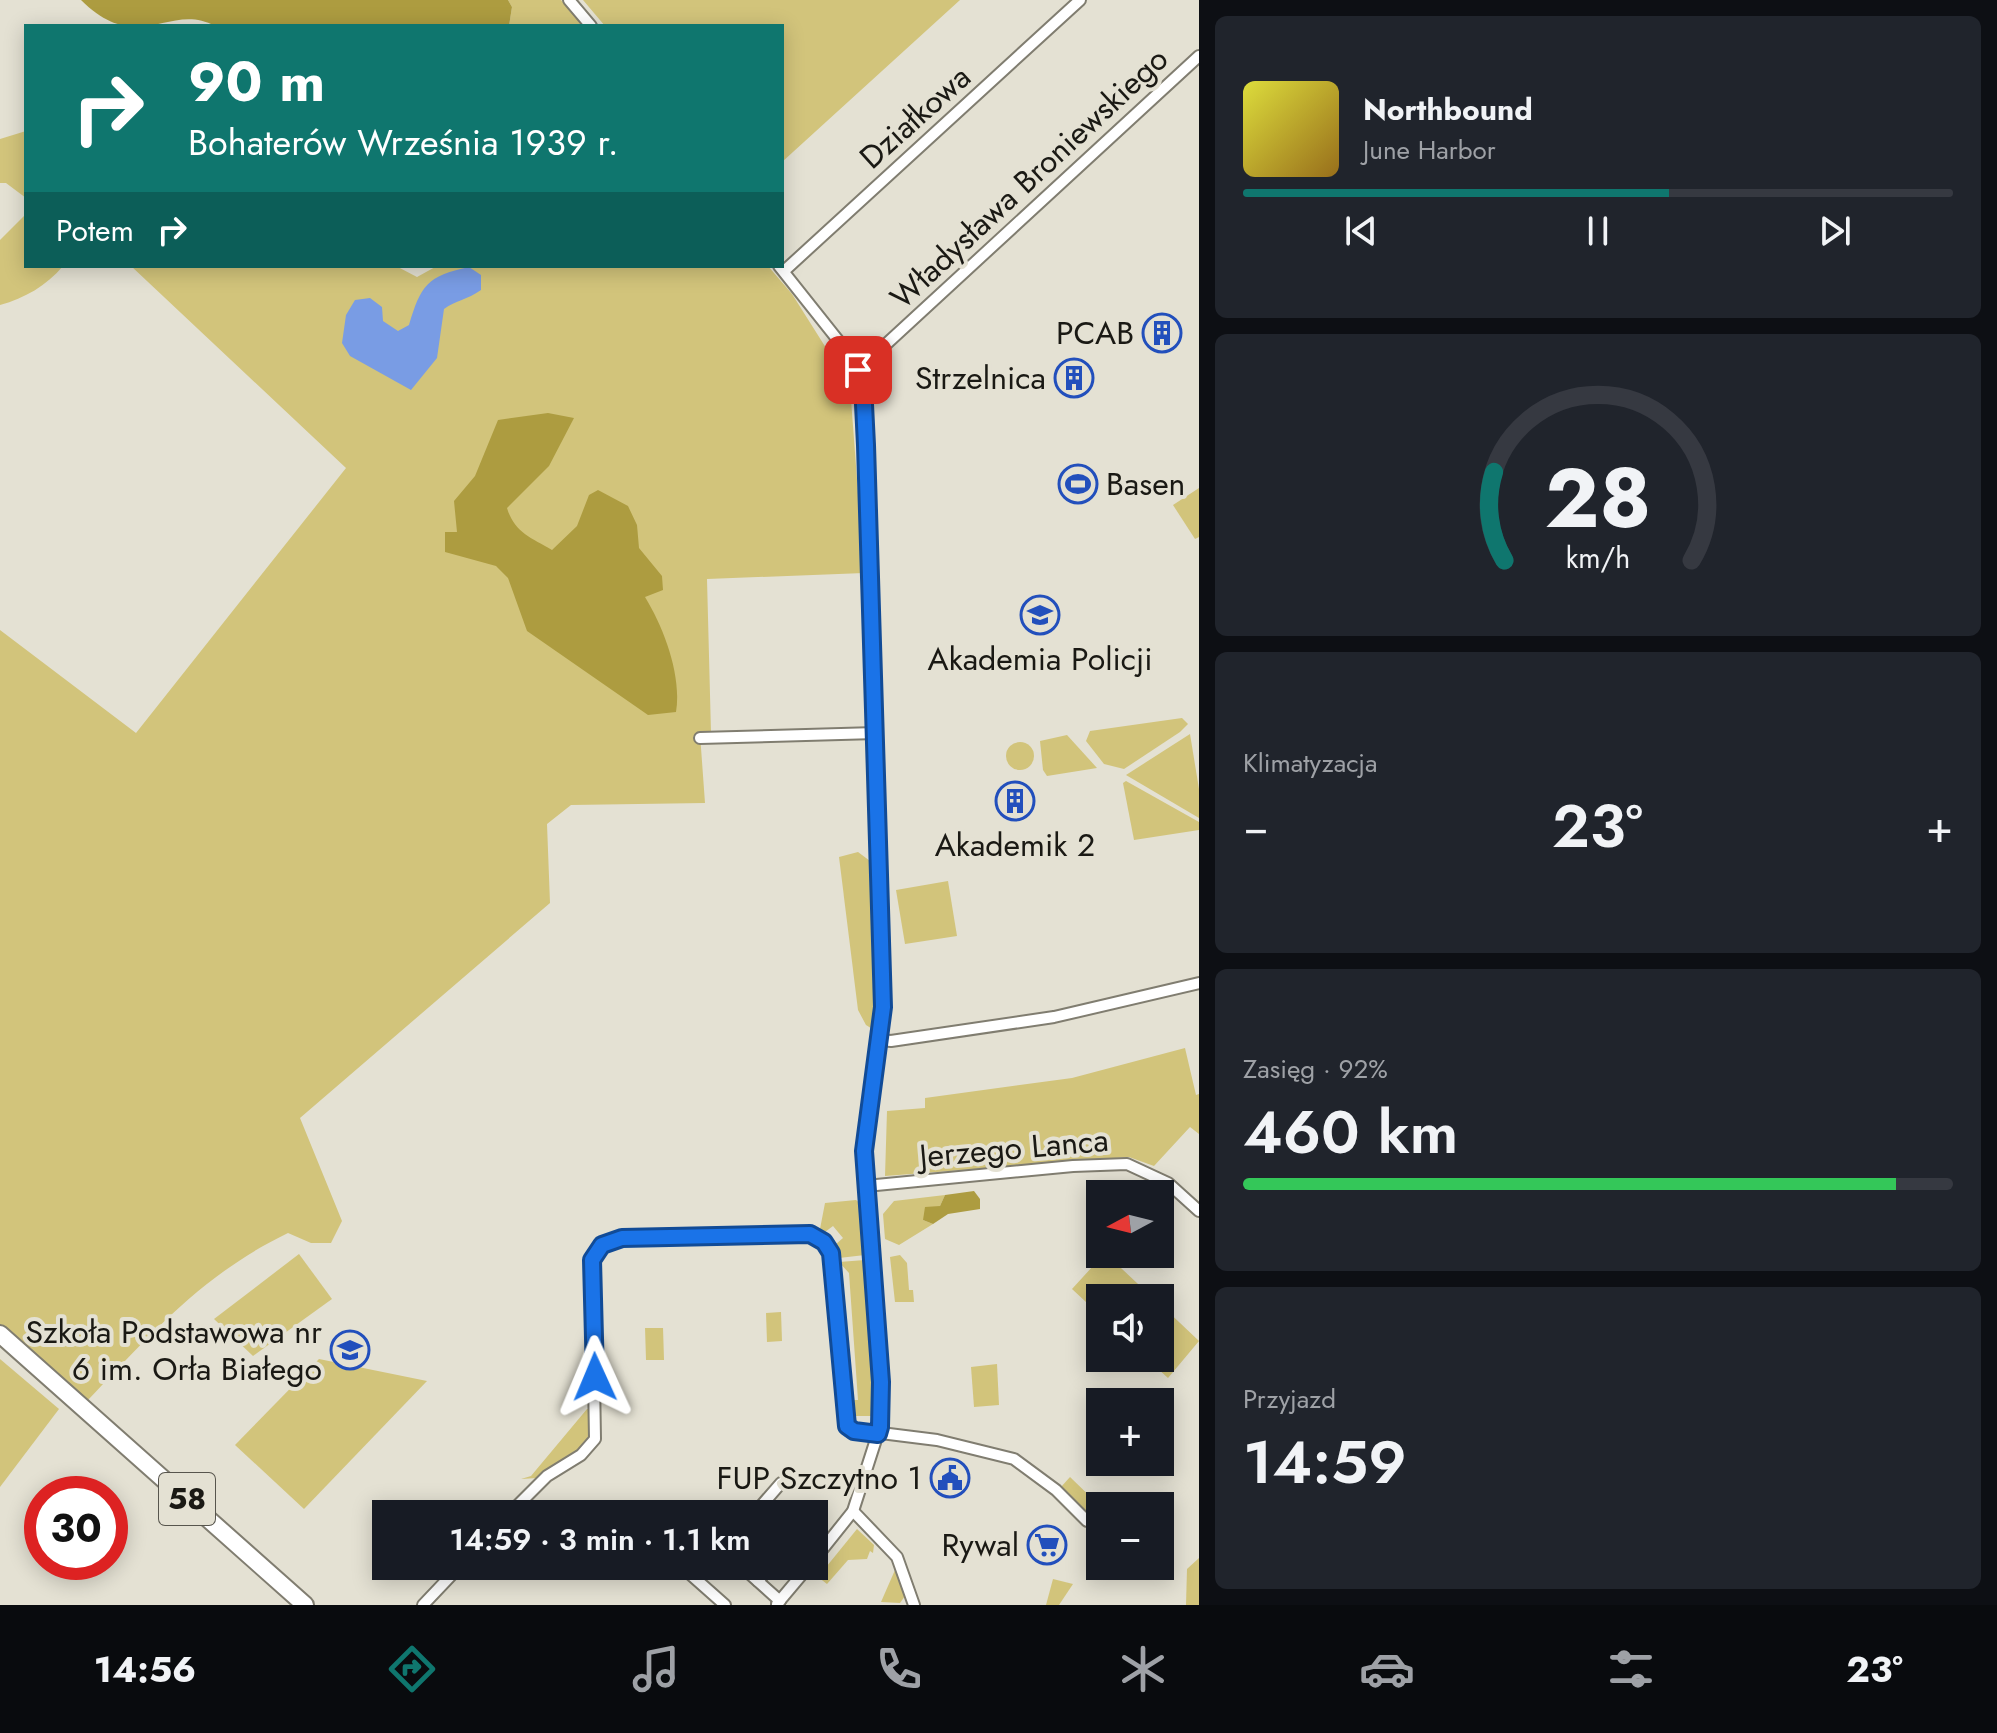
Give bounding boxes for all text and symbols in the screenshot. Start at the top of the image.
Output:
street label: Władysława Broniewskiego [880,37,1178,319]
text: 90 m [188,41,325,122]
street label: Działkowa [849,55,981,179]
icon: right [56,56,160,160]
text: Northbound [1363,88,1533,131]
text: Bohaterów Września 1939 r. [188,116,618,168]
text: June Harbor [1363,131,1496,169]
icon: right [150,208,194,252]
text: Potem [56,209,134,252]
icon: previous [1339,209,1383,253]
icon: pause [1576,209,1620,253]
icon: next [1813,209,1857,253]
place label: PCAB [1056,310,1134,356]
building icon: PCAB [1141,312,1183,354]
pin [824,336,892,404]
icon: arrive [836,348,880,392]
place label: Strzelnica [915,355,1046,401]
building icon: Strzelnica [1053,357,1095,399]
text: 28 [1545,437,1651,557]
place label: Basen [1106,461,1185,507]
sports icon: Basen [1057,463,1099,505]
text: km/h [1566,537,1630,579]
school or university icon: Akademia Policji [1019,594,1061,636]
place label: Akademia Policji [928,636,1152,682]
text: Klimatyzacja [1243,744,1378,782]
building icon: Akademik 2 [994,780,1036,822]
text: 23° [1552,783,1643,870]
text: − [1243,795,1269,859]
text: + [1926,795,1953,859]
place label: Akademik 2 [935,822,1095,868]
text: Zasięg · 92% [1243,1050,1388,1088]
text: 460 km [1243,1089,1458,1176]
street label: Jerzego Lanca [914,1117,1110,1180]
north arrow [1086,1180,1174,1268]
map controls [1086,1180,1174,1580]
button: sound [1086,1284,1174,1372]
place label: Szkoła Podstawowa nr 6 im. Orła Białego [25,1309,322,1392]
school or university icon: Szkoła Podstawowa nr 6 im. Orła Białego [329,1329,371,1371]
position arrow [553,1335,637,1419]
text: Przyjazd [1243,1380,1336,1418]
button: + [1086,1388,1174,1476]
text: 14:59 [1243,1419,1407,1506]
place label: FUP Szczytno 1 [717,1455,922,1501]
public building icon: FUP Szczytno 1 [929,1457,971,1499]
road number: 58 [159,1473,215,1525]
speed limit sign: 30 [24,1476,128,1580]
button: − [1086,1492,1174,1580]
text: 14:59 · 3 min · 1.1 km [450,1518,750,1561]
place label: Rywal [942,1522,1019,1568]
supermarket icon: Rywal [1026,1524,1068,1566]
icon: directions [384,1641,440,1697]
icon: music [628,1641,684,1697]
icon: phone [871,1641,927,1697]
icon: climate [1115,1641,1171,1697]
icon: car [1359,1641,1415,1697]
icon: filters [1603,1641,1659,1697]
text: 14:56 [94,1643,196,1695]
text: 23° [1846,1643,1903,1695]

